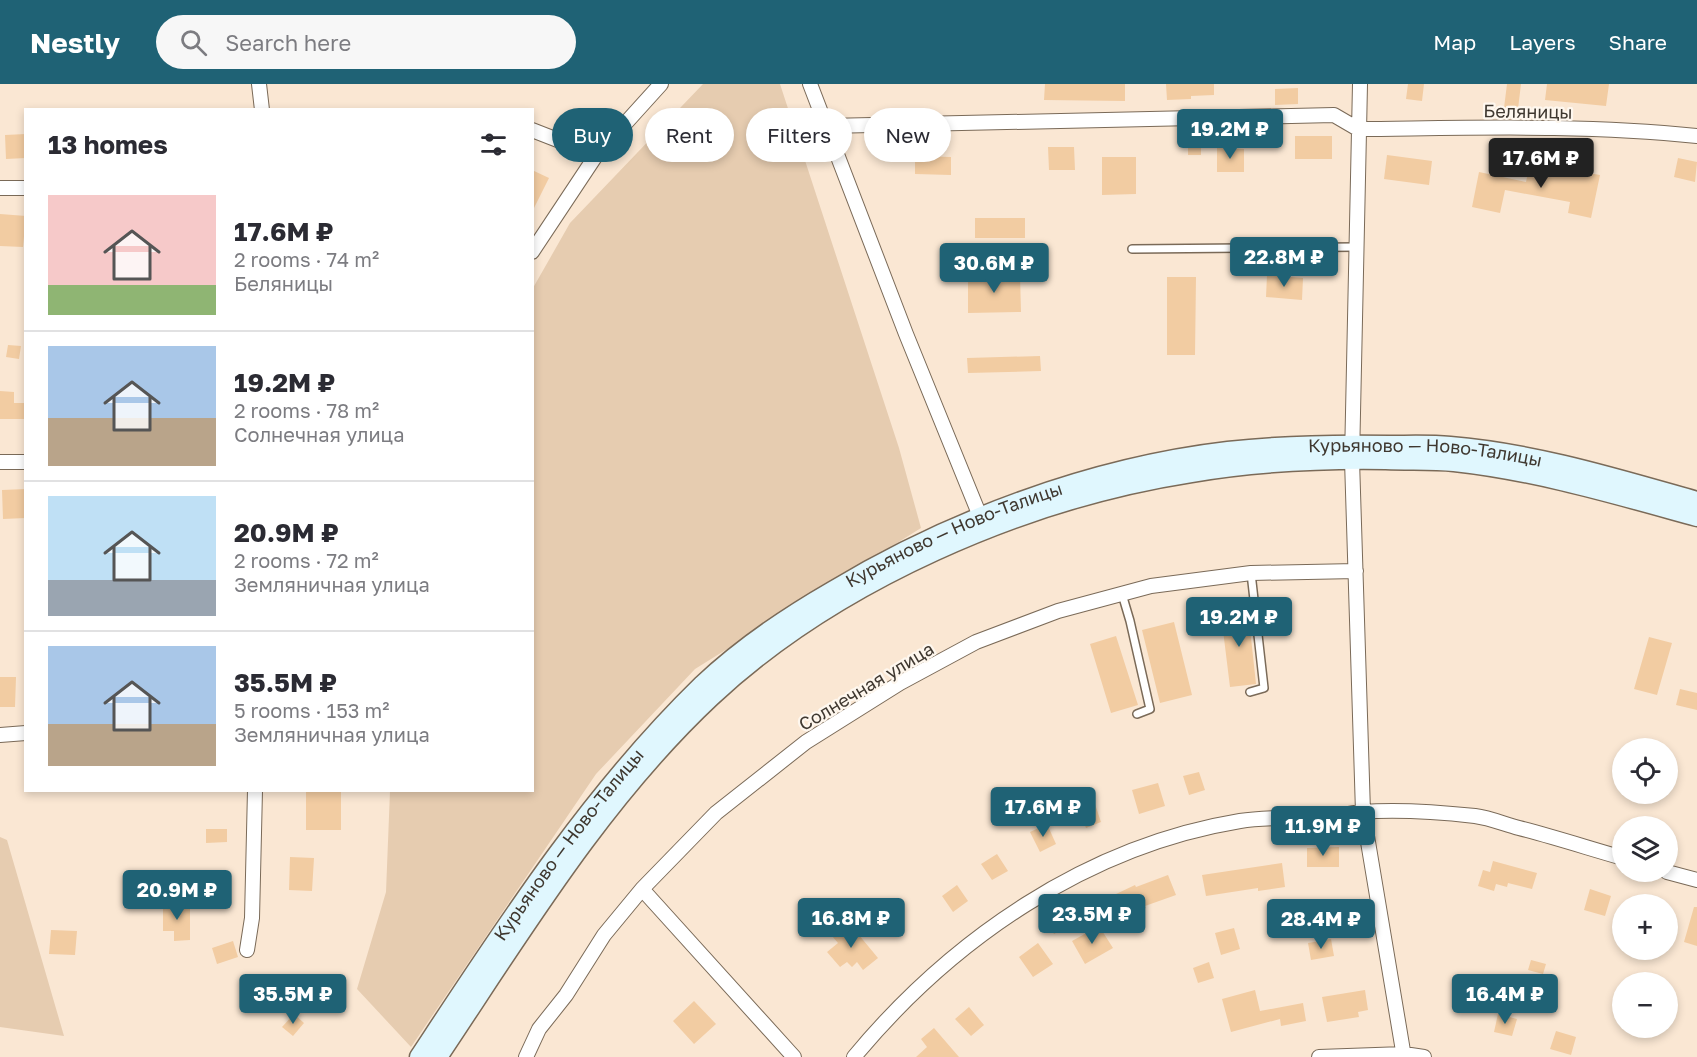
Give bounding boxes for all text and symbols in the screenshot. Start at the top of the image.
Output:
search box [156,15,576,69]
text: Nestly [30,26,120,59]
icon: search [177,26,210,59]
text: Search here [225,29,351,56]
text: Map [1433,29,1476,55]
text: Layers [1509,29,1576,55]
text: Share [1609,29,1667,55]
street label: Беляницы [1483,99,1573,123]
chip: Buy [552,108,633,162]
chip: Rent [645,108,734,162]
chip: Filters [746,108,852,162]
chip: New [864,108,951,162]
pin: 19.2M ₽ [1175,109,1285,160]
text: 19.2M ₽ [1191,116,1269,140]
icon: filters [477,128,510,161]
text: 13 homes [48,129,168,160]
pin: 17.6M ₽ [1486,138,1596,189]
text: 17.6M ₽ [1503,145,1579,169]
text: 17.6M ₽ [234,216,334,247]
icon: home [96,219,168,291]
pin: 22.8M ₽ [1229,237,1339,288]
pin: 30.6M ₽ [939,243,1049,294]
text: 22.8M ₽ [1244,244,1324,268]
text: 2 rooms · 74 m² [234,247,379,271]
text: 30.6M ₽ [954,250,1034,274]
text: Беляницы [234,271,333,295]
text: 19.2M ₽ [234,367,335,398]
icon: home [96,370,168,442]
text: 2 rooms · 78 m² [234,398,379,422]
text: Солнечная улица [234,422,405,446]
street label: Курьяново — Ново-Талицы [1308,434,1544,471]
street label: Курьяново — Ново-Талицы [841,477,1065,592]
text: 20.9M ₽ [234,517,339,548]
icon: home [96,520,168,592]
text: 2 rooms · 72 m² [234,548,379,572]
text: Земляничная улица [234,572,430,596]
pin: 19.2M ₽ [1184,597,1294,648]
text: 19.2M ₽ [1200,604,1278,628]
street label: Солнечная улица [795,637,937,735]
text: 35.5M ₽ [234,667,337,698]
icon: home [96,670,168,742]
text: 5 rooms · 153 m² [234,698,389,722]
text: Земляничная улица [234,722,430,746]
map controls [1612,738,1678,1038]
button: locate [1612,738,1678,804]
street label: Курьяново — Ново-Талицы [489,744,648,945]
pin: 17.6M ₽ [988,787,1098,838]
text: 17.6M ₽ [1005,794,1081,818]
pin: 11.9M ₽ [1268,806,1378,857]
text: 11.9M ₽ [1285,813,1361,837]
button: layers [1612,816,1678,882]
pin: 20.9M ₽ [122,870,232,921]
text: 20.9M ₽ [137,877,217,901]
pin: 23.5M ₽ [1037,894,1147,945]
button: + [1612,894,1678,960]
pin: 16.8M ₽ [796,898,906,949]
pin: 28.4M ₽ [1266,899,1376,950]
text: 23.5M ₽ [1052,901,1132,925]
text: 16.8M ₽ [812,905,890,929]
text: 28.4M ₽ [1281,906,1361,930]
button: − [1612,972,1678,1038]
pin: 35.5M ₽ [238,974,348,1025]
pin: 16.4M ₽ [1450,974,1560,1025]
text: 35.5M ₽ [253,981,333,1005]
text: 16.4M ₽ [1466,981,1544,1005]

